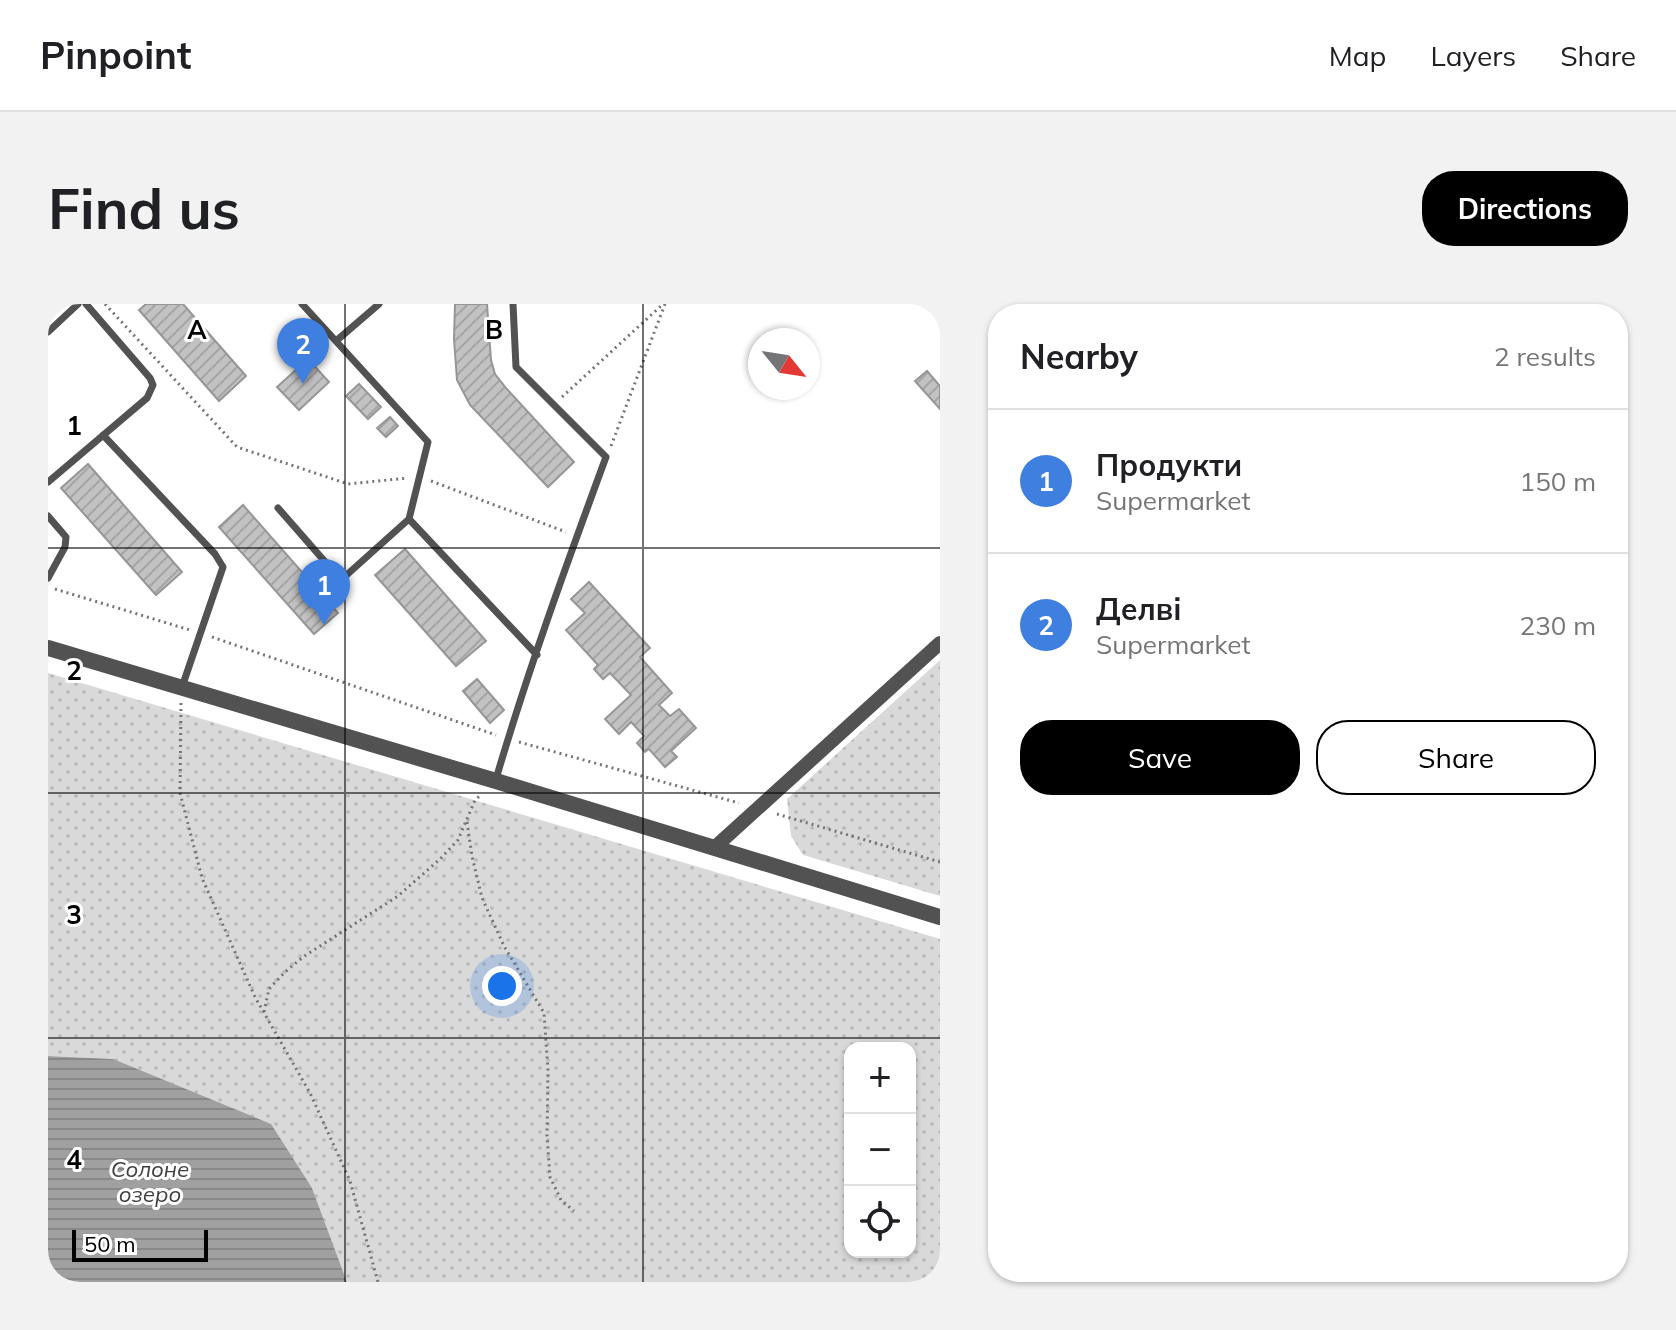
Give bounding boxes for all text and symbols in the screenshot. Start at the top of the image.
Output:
text: Pinpoint [40,31,191,79]
text: Map [1329,38,1386,73]
text: Layers [1430,38,1516,73]
text: Share [1560,38,1636,73]
button: Directions [1422,171,1628,246]
text: Find us [48,173,240,243]
text: A [187,313,207,346]
text: B [485,313,503,346]
pin: 2 [277,318,329,384]
north arrow [748,328,820,400]
text: Nearby [1020,335,1138,378]
text: 2 results [1494,340,1596,373]
text: 1 [66,409,82,442]
text: Продукти [1096,446,1242,484]
text: 1 [1038,465,1054,498]
text: 150 m [1520,465,1596,498]
text: Supermarket [1096,484,1251,517]
pin: 1 [298,559,350,625]
text: Делві [1096,590,1181,628]
text: 2 [1038,609,1054,642]
text: 230 m [1520,609,1596,642]
text: Supermarket [1096,628,1251,661]
text: 2 [66,654,82,687]
button: Save [1020,720,1300,795]
button: Share [1316,720,1596,795]
text: 3 [66,898,82,931]
your location [482,966,522,1006]
map controls [844,1042,916,1258]
button: + [844,1042,916,1114]
button: − [844,1114,916,1186]
text: 4 [66,1143,82,1176]
water label: Солоне озеро [111,1155,189,1208]
button: locate [844,1186,916,1258]
scale bar [72,1226,208,1262]
text: 50 m [84,1230,135,1258]

